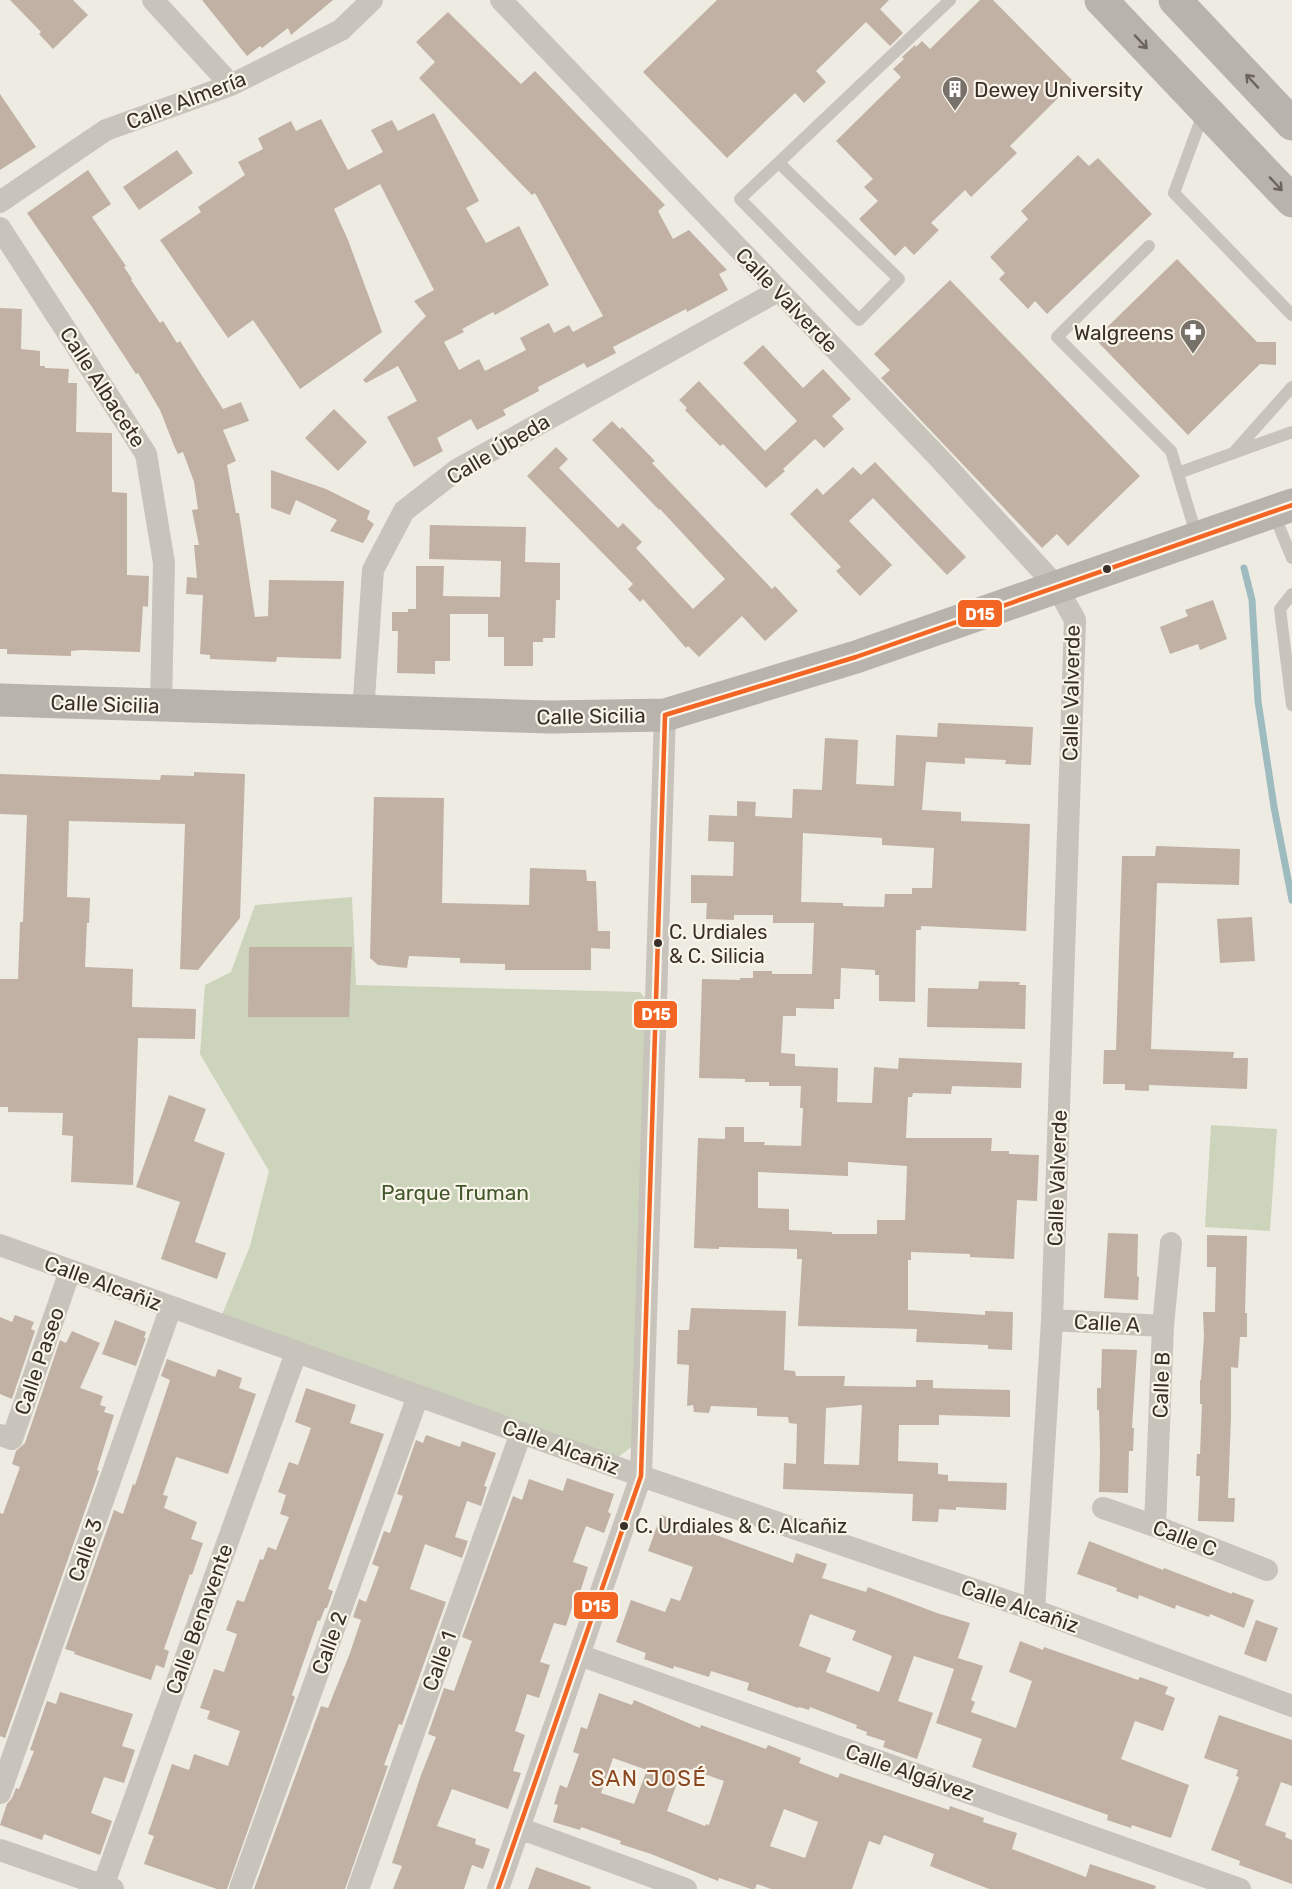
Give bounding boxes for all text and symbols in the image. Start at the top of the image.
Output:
one-way arrow [1134,35,1149,50]
street label: Calle Almería [123,66,249,134]
building icon: Dewey University [940,74,970,112]
one-way arrow [1245,74,1259,89]
place label: Dewey University [974,77,1144,102]
one-way arrow [1268,176,1282,191]
street label: Calle Valverde [731,242,843,358]
pharmacy icon: Walgreens [1178,317,1208,355]
place label: Walgreens [1074,320,1174,345]
street label: Calle Albacete [55,322,151,452]
street label: Calle Úbeda [442,408,554,490]
unlabelled marker [1101,563,1113,575]
line badge: D15 [957,599,1003,628]
text: D15 [965,605,995,624]
street label: Calle Valverde [1057,625,1085,761]
street label: Calle Sicilia [50,690,160,718]
street label: Calle Sicilia [536,703,646,729]
place label: C. Urdiales & C. Silicia [669,920,767,968]
marker: C. Urdiales & C. Silicia [652,937,664,949]
line badge: D15 [633,1000,678,1029]
text: D15 [641,1005,671,1024]
street label: Calle Valverde [1042,1109,1072,1247]
park label: Parque Truman [381,1180,529,1205]
street label: Calle Alcañiz [41,1250,165,1316]
street label: Calle Paseo [9,1304,69,1418]
street label: Calle A [1073,1309,1141,1337]
street label: Calle B [1147,1351,1175,1419]
street label: Calle Alcañiz [499,1414,623,1480]
place label: C. Urdiales & C. Alcañiz [635,1514,847,1538]
street label: Calle C [1149,1514,1221,1562]
street label: Calle 3 [63,1515,107,1585]
marker: C. Urdiales & C. Alcañiz [618,1520,630,1532]
street label: Calle Benavente [160,1540,238,1698]
street label: Calle Alcañiz [958,1574,1082,1638]
line badge: D15 [573,1591,619,1620]
text: D15 [581,1597,611,1616]
street label: Calle 2 [306,1608,352,1678]
street label: Calle 1 [417,1628,461,1694]
street label: Calle Algálvez [842,1738,978,1806]
district label: SAN JOSÉ [591,1765,707,1792]

